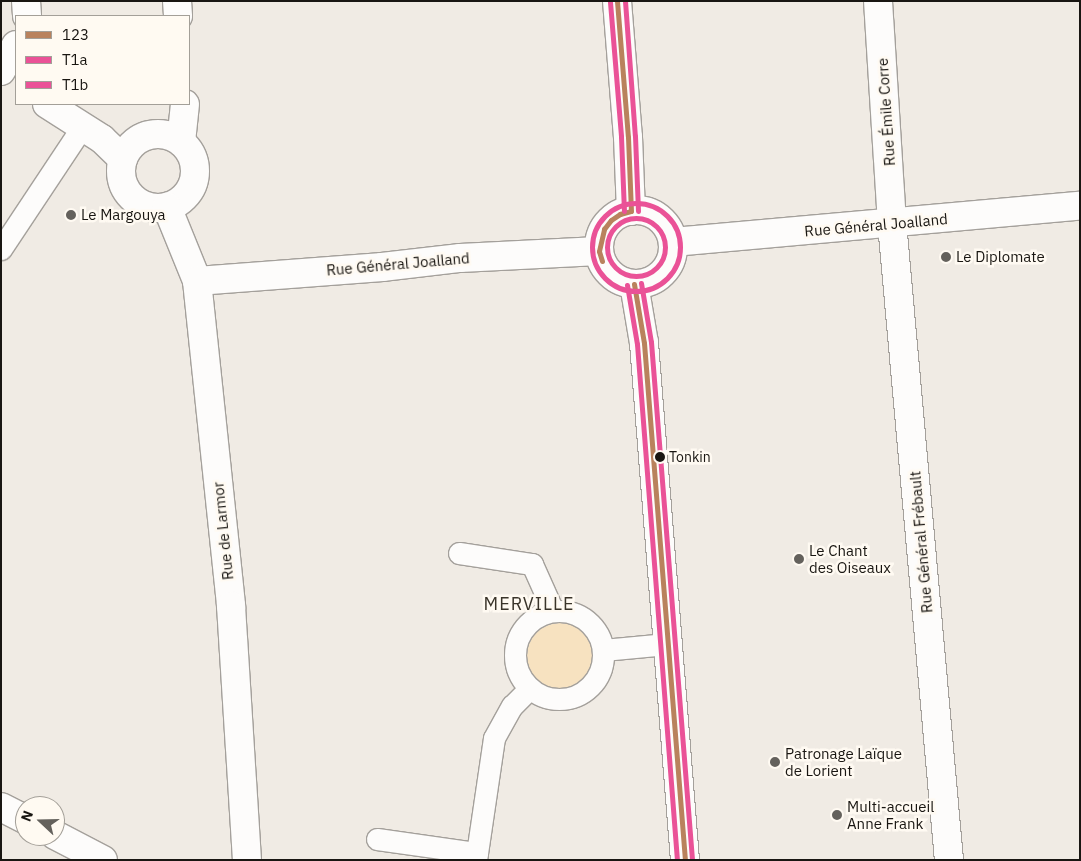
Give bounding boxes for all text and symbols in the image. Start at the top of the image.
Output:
legend [15,15,190,105]
text: 123 [62,25,89,44]
text: T1a [62,50,88,69]
street label: Rue Émile Corre [873,57,899,167]
text: T1b [62,75,88,94]
place label: Le Margouya [81,206,166,224]
marker: Le Margouya [65,209,77,221]
street label: Rue Général Joalland [804,210,948,240]
place label: Le Diplomate [956,248,1045,266]
street label: Rue Général Joalland [326,249,470,279]
marker: Le Diplomate [940,251,952,263]
place label: Tonkin [669,449,711,465]
marker: Tonkin [655,452,665,462]
street label: Rue Général Frébault [906,470,936,614]
street label: Rue de Larmor [209,481,237,581]
place label: Le Chant des Oiseaux [809,541,891,576]
marker: Le Chant des Oiseaux [793,553,805,565]
district label: MERVILLE [483,593,575,615]
place label: Patronage Laïque de Lorient [785,744,902,779]
marker: Patronage Laïque de Lorient [769,756,781,768]
north arrow [15,796,65,846]
place label: Multi-accueil Anne Frank [847,797,934,832]
text: N [17,808,37,824]
marker: Multi-accueil Anne Frank [831,809,843,821]

